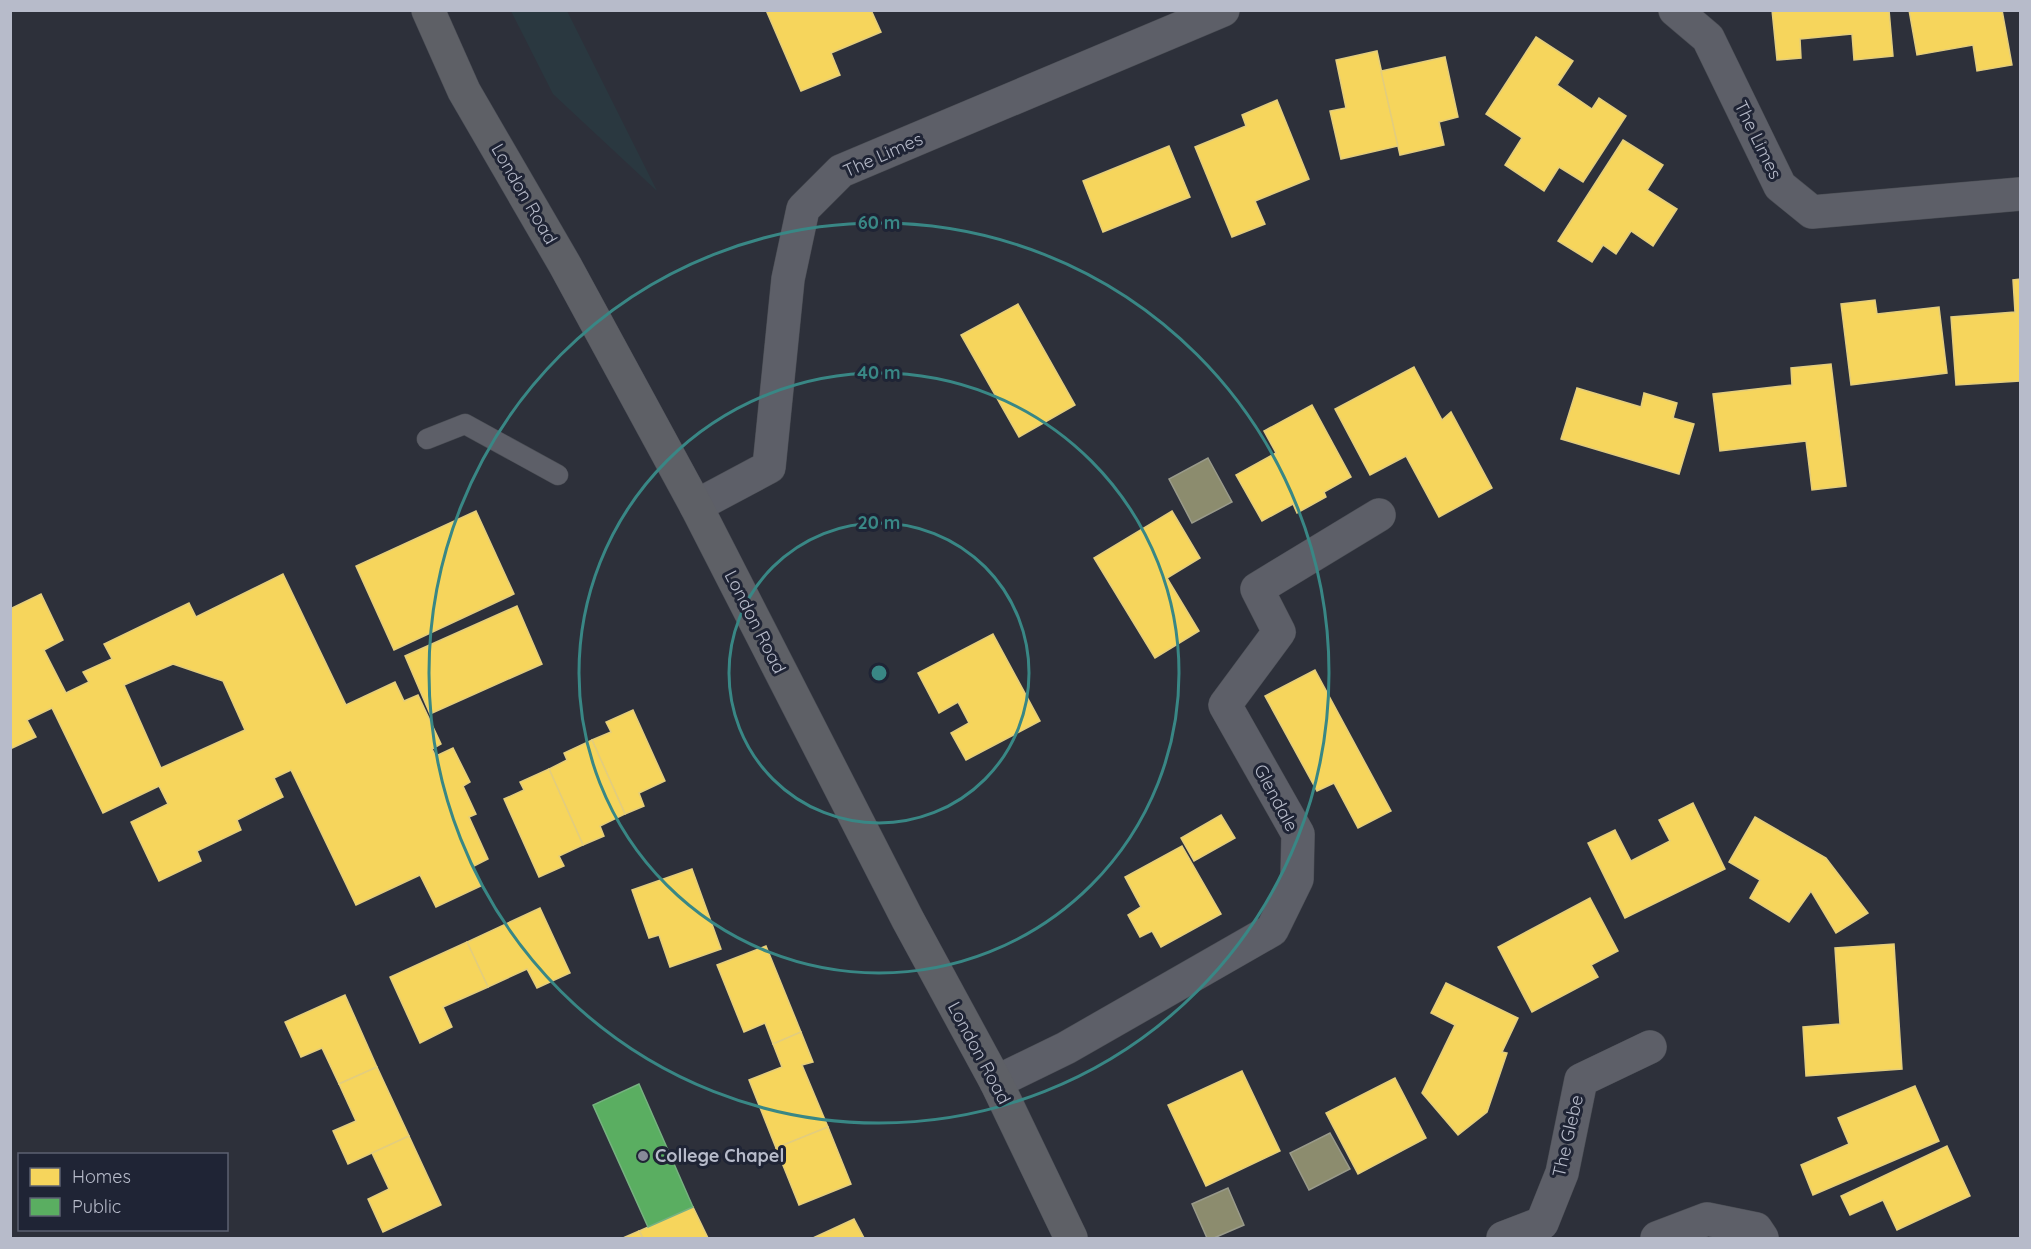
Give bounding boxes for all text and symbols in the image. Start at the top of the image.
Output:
street label: The Limes [1730,97,1787,183]
street label: The Limes [839,127,926,182]
street label: London Road [486,139,563,248]
text: 60 m [858,211,900,234]
text: 40 m [857,361,901,384]
text: 20 m [858,511,900,534]
street label: London Road [720,566,791,677]
centre of rings [869,663,889,683]
street label: Glendale [1249,760,1304,835]
street label: London Road [943,998,1016,1108]
street label: The Glebe [1547,1092,1588,1179]
place label: College Chapel [655,1144,784,1167]
marker: College Chapel [636,1149,650,1163]
legend [18,1153,228,1231]
text: Homes [72,1165,131,1188]
text: Public [72,1195,121,1218]

